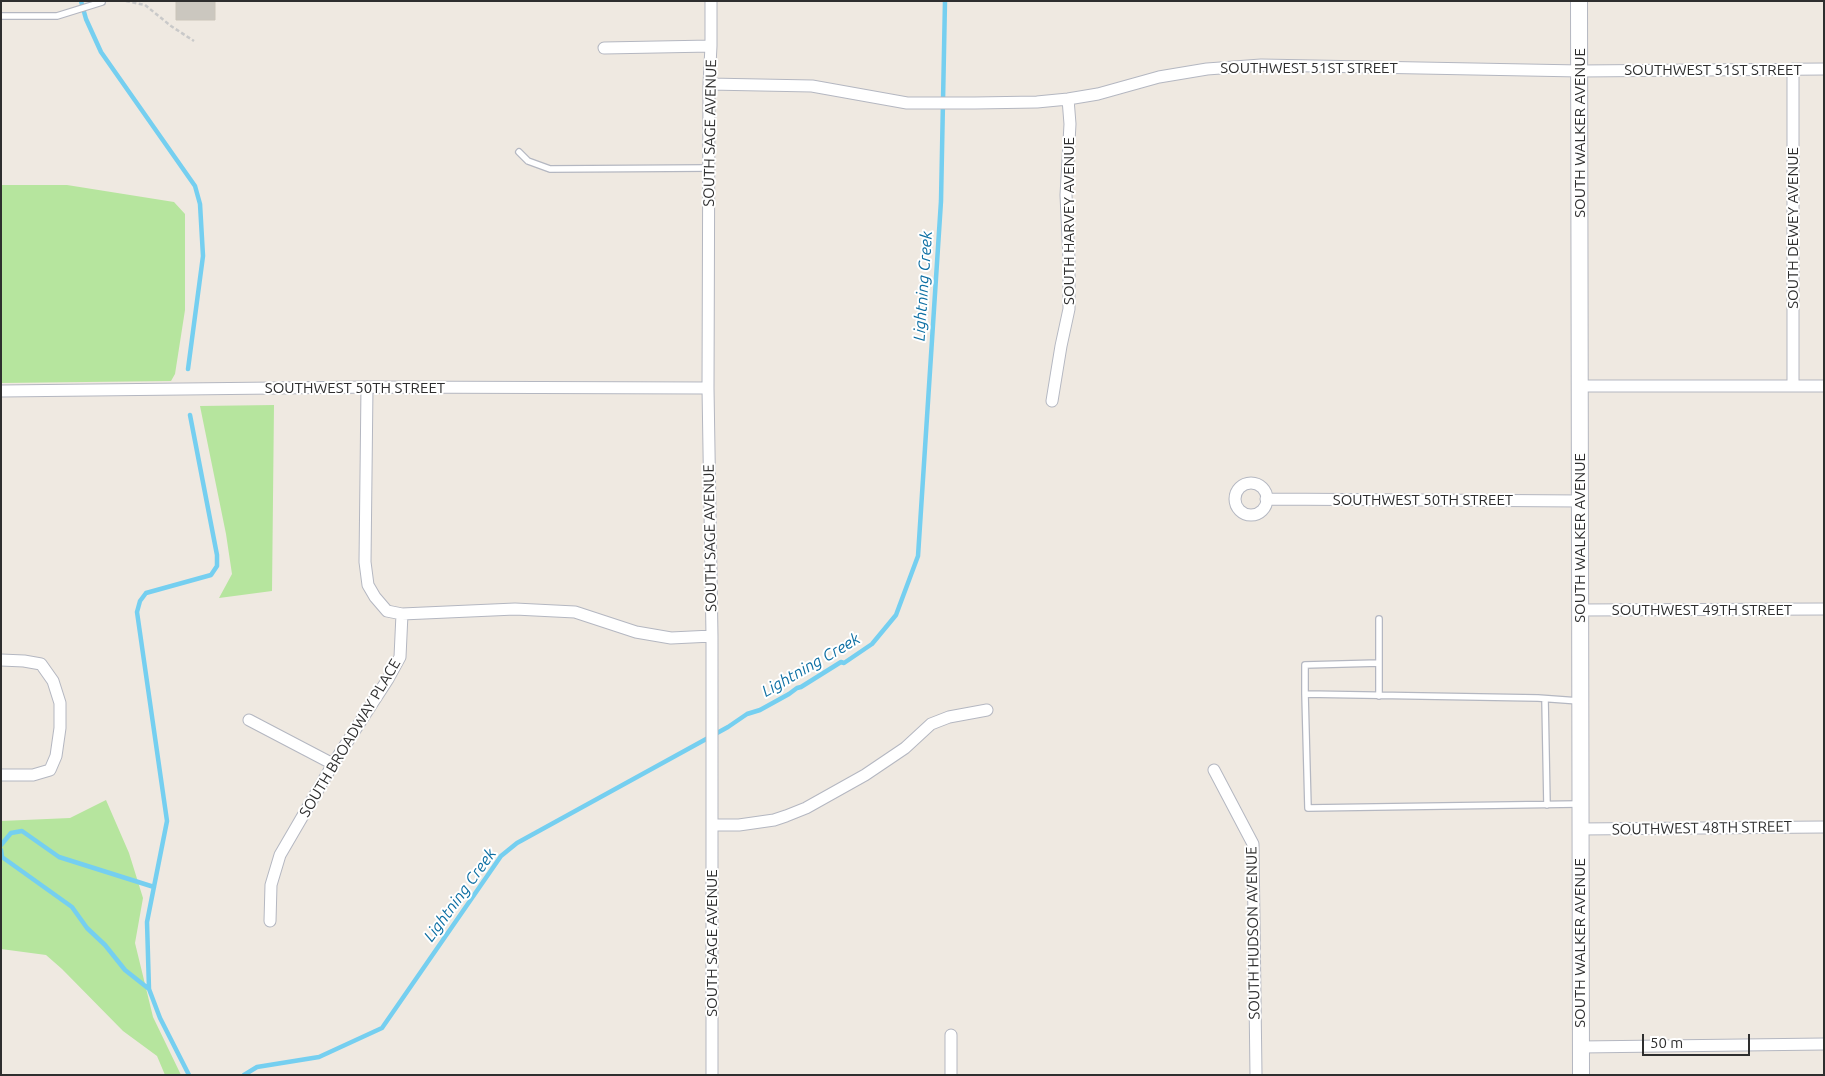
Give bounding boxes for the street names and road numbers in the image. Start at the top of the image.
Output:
street label: SOUTH WALKER AVENUE [1571,48,1589,218]
street label: SOUTH SAGE AVENUE [700,59,720,207]
street label: SOUTHWEST 51ST STREET [1220,59,1398,77]
street label: SOUTHWEST 51ST STREET [1624,61,1802,79]
street label: SOUTH HARVEY AVENUE [1060,137,1078,305]
street label: SOUTH DEWEY AVENUE [1784,147,1802,309]
street label: SOUTHWEST 50TH STREET [265,379,445,397]
street label: SOUTH WALKER AVENUE [1571,453,1589,623]
street label: SOUTH SAGE AVENUE [700,464,720,612]
street label: SOUTHWEST 50TH STREET [1333,491,1513,509]
street label: SOUTHWEST 49TH STREET [1612,601,1792,619]
street label: SOUTH BROADWAY PLACE [296,656,404,820]
street label: SOUTHWEST 48TH STREET [1612,817,1792,839]
street label: SOUTH HUDSON AVENUE [1242,846,1264,1020]
street label: SOUTH WALKER AVENUE [1571,858,1589,1028]
street label: SOUTH SAGE AVENUE [703,869,721,1017]

